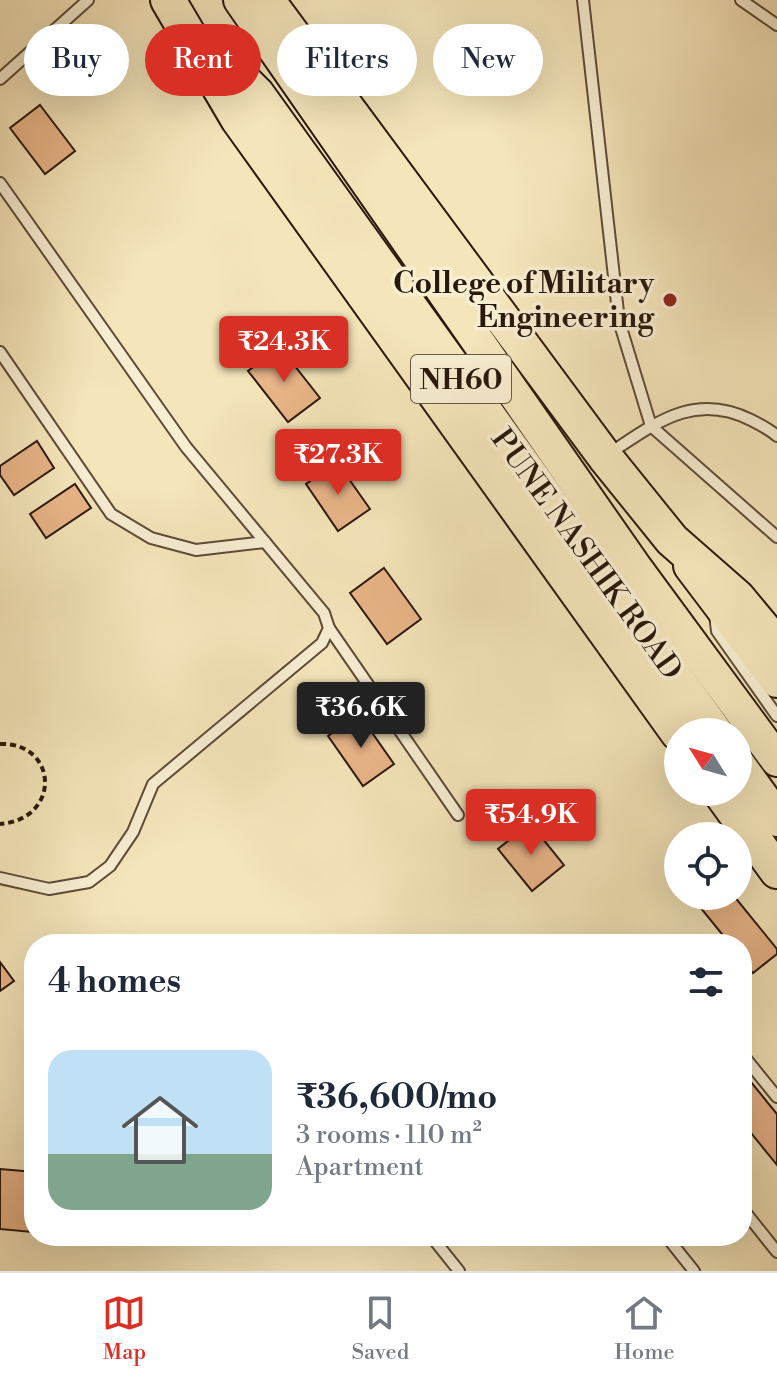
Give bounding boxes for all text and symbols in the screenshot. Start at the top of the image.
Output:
chip: Buy [24,24,129,96]
chip: Rent [145,24,261,96]
chip: Filters [277,24,417,96]
chip: New [433,24,543,96]
place label: College of Military Engineering [393,265,655,337]
marker: College of Military Engineering [661,291,679,309]
pin: ₹24.3K [219,316,349,384]
text: ₹24.3K [237,326,331,358]
road number: NH60 [411,355,511,403]
street label: PUNE NASHIK ROAD [482,421,690,688]
pin: ₹27.3K [273,429,403,497]
text: ₹27.3K [293,439,383,471]
pin: ₹36.6K [296,682,426,750]
text: ₹36.6K [315,692,407,724]
north arrow [664,718,752,806]
map controls [664,718,752,910]
pin: ₹54.9K [466,789,596,857]
text: ₹54.9K [484,799,578,831]
button: locate [664,822,752,910]
icon: filters [684,960,728,1004]
text: 4 homes [48,961,181,1003]
text: ₹36,600/mo [296,1077,497,1119]
icon: home [112,1082,208,1178]
text: 3 rooms · 110 m² [296,1119,482,1151]
text: Apartment [296,1151,424,1183]
tab: Map [102,1291,146,1366]
tab: Saved [351,1291,409,1366]
tab: Home [614,1291,675,1366]

